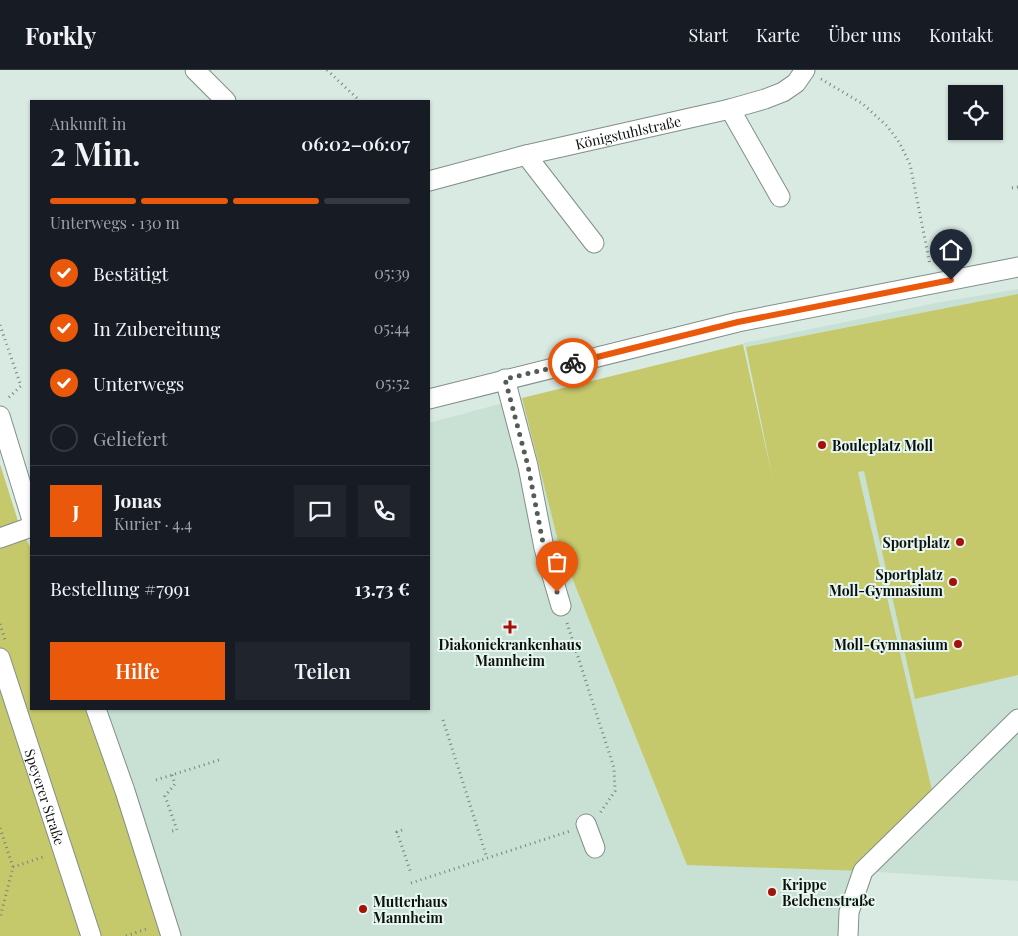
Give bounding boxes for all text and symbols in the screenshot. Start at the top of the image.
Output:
text: Forkly [25,19,96,51]
text: Start [688,23,728,47]
text: Karte [756,23,800,47]
text: Über uns [828,23,901,47]
text: Kontakt [929,23,993,47]
map controls [948,85,1003,140]
button: locate [948,85,1003,140]
street label: Königstuhlstraße [573,111,683,153]
text: Ankunft in [50,113,126,134]
text: 06:02–06:07 [301,130,410,156]
text: 2 Min. [50,131,141,174]
text: Unterwegs · 130 m [50,212,180,233]
pin [930,229,972,280]
icon: home [937,236,965,264]
icon: check [50,259,78,287]
text: Bestätigt [93,260,168,286]
text: 05:39 [374,262,410,283]
icon: check [50,314,78,342]
text: In Zubereitung [93,315,220,341]
text: 05:44 [374,317,410,338]
courier [548,338,598,388]
icon: bike [559,349,587,377]
icon: check [50,369,78,397]
text: Unterwegs [93,370,184,396]
text: 05:52 [375,372,410,393]
text: Geliefert [93,425,167,451]
place label: Bouleplatz Moll [832,436,934,455]
marker: Bouleplatz Moll [816,439,828,451]
button: chat [294,485,346,537]
button: phone [358,485,410,537]
text: Jonas [114,487,162,513]
text: J [73,498,79,524]
text: Kurier · 4.4 [114,513,192,534]
place label: Sportplatz [882,533,950,552]
marker: Sportplatz [954,536,966,548]
pin [536,541,578,592]
icon: bag [543,548,571,576]
place label: Sportplatz Moll-Gymnasium [829,565,943,600]
text: Bestellung #7991 [50,575,190,601]
text: 13.73 € [354,575,410,601]
marker: Sportplatz Moll-Gymnasium [947,576,959,588]
marker: Diakoniekrankenhaus Mannheim [503,620,517,634]
place label: Diakoniekrankenhaus Mannheim [438,635,582,670]
place label: Moll-Gymnasium [834,635,948,654]
marker: Moll-Gymnasium [952,638,964,650]
button: Hilfe [50,642,225,700]
button: Teilen [235,642,410,700]
street label: Speyerer Straße [21,746,70,847]
place label: Krippe Belchenstraße [782,875,875,910]
marker: Krippe Belchenstraße [766,886,778,898]
place label: Mutterhaus Mannheim [373,892,448,927]
marker: Mutterhaus Mannheim [357,903,369,915]

